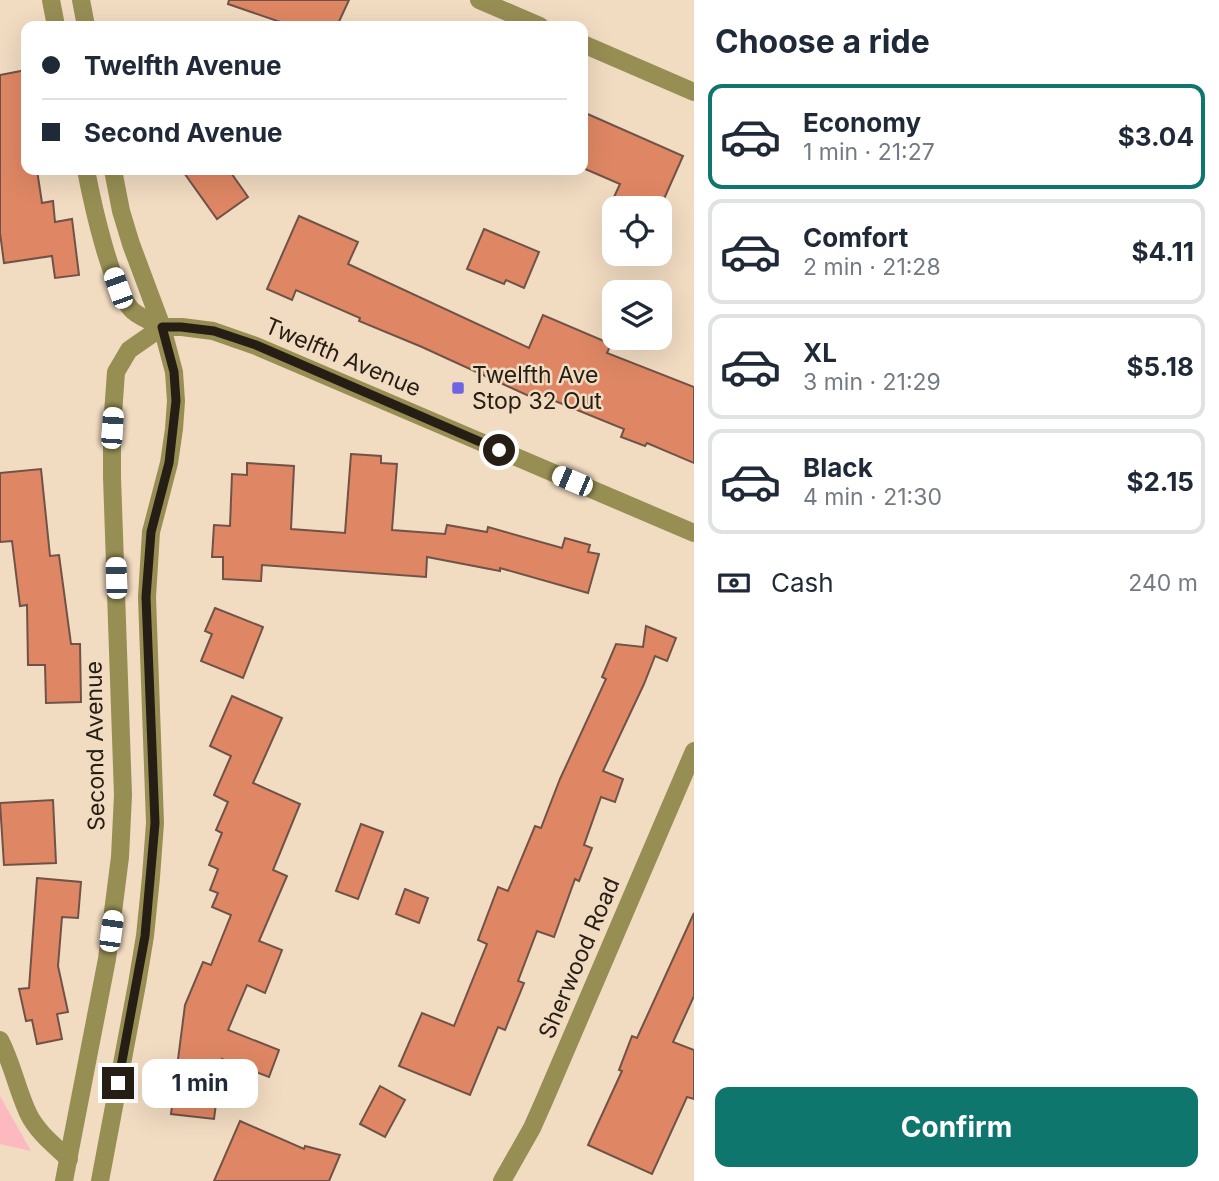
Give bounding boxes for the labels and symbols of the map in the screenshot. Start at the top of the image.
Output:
car [101,265,136,311]
street label: Twelfth Avenue [261,312,425,402]
place label: Twelfth Ave Stop 32 Out [472,361,602,415]
marker: Twelfth Ave Stop 32 Out [450,380,466,396]
car [101,406,124,450]
route start [483,434,515,466]
car [549,463,596,499]
car [105,557,128,599]
street label: Second Avenue [80,661,110,831]
street label: Sherwood Road [532,873,626,1043]
car [98,909,125,953]
callout: 1 min [142,1058,258,1108]
route end [102,1067,134,1099]

